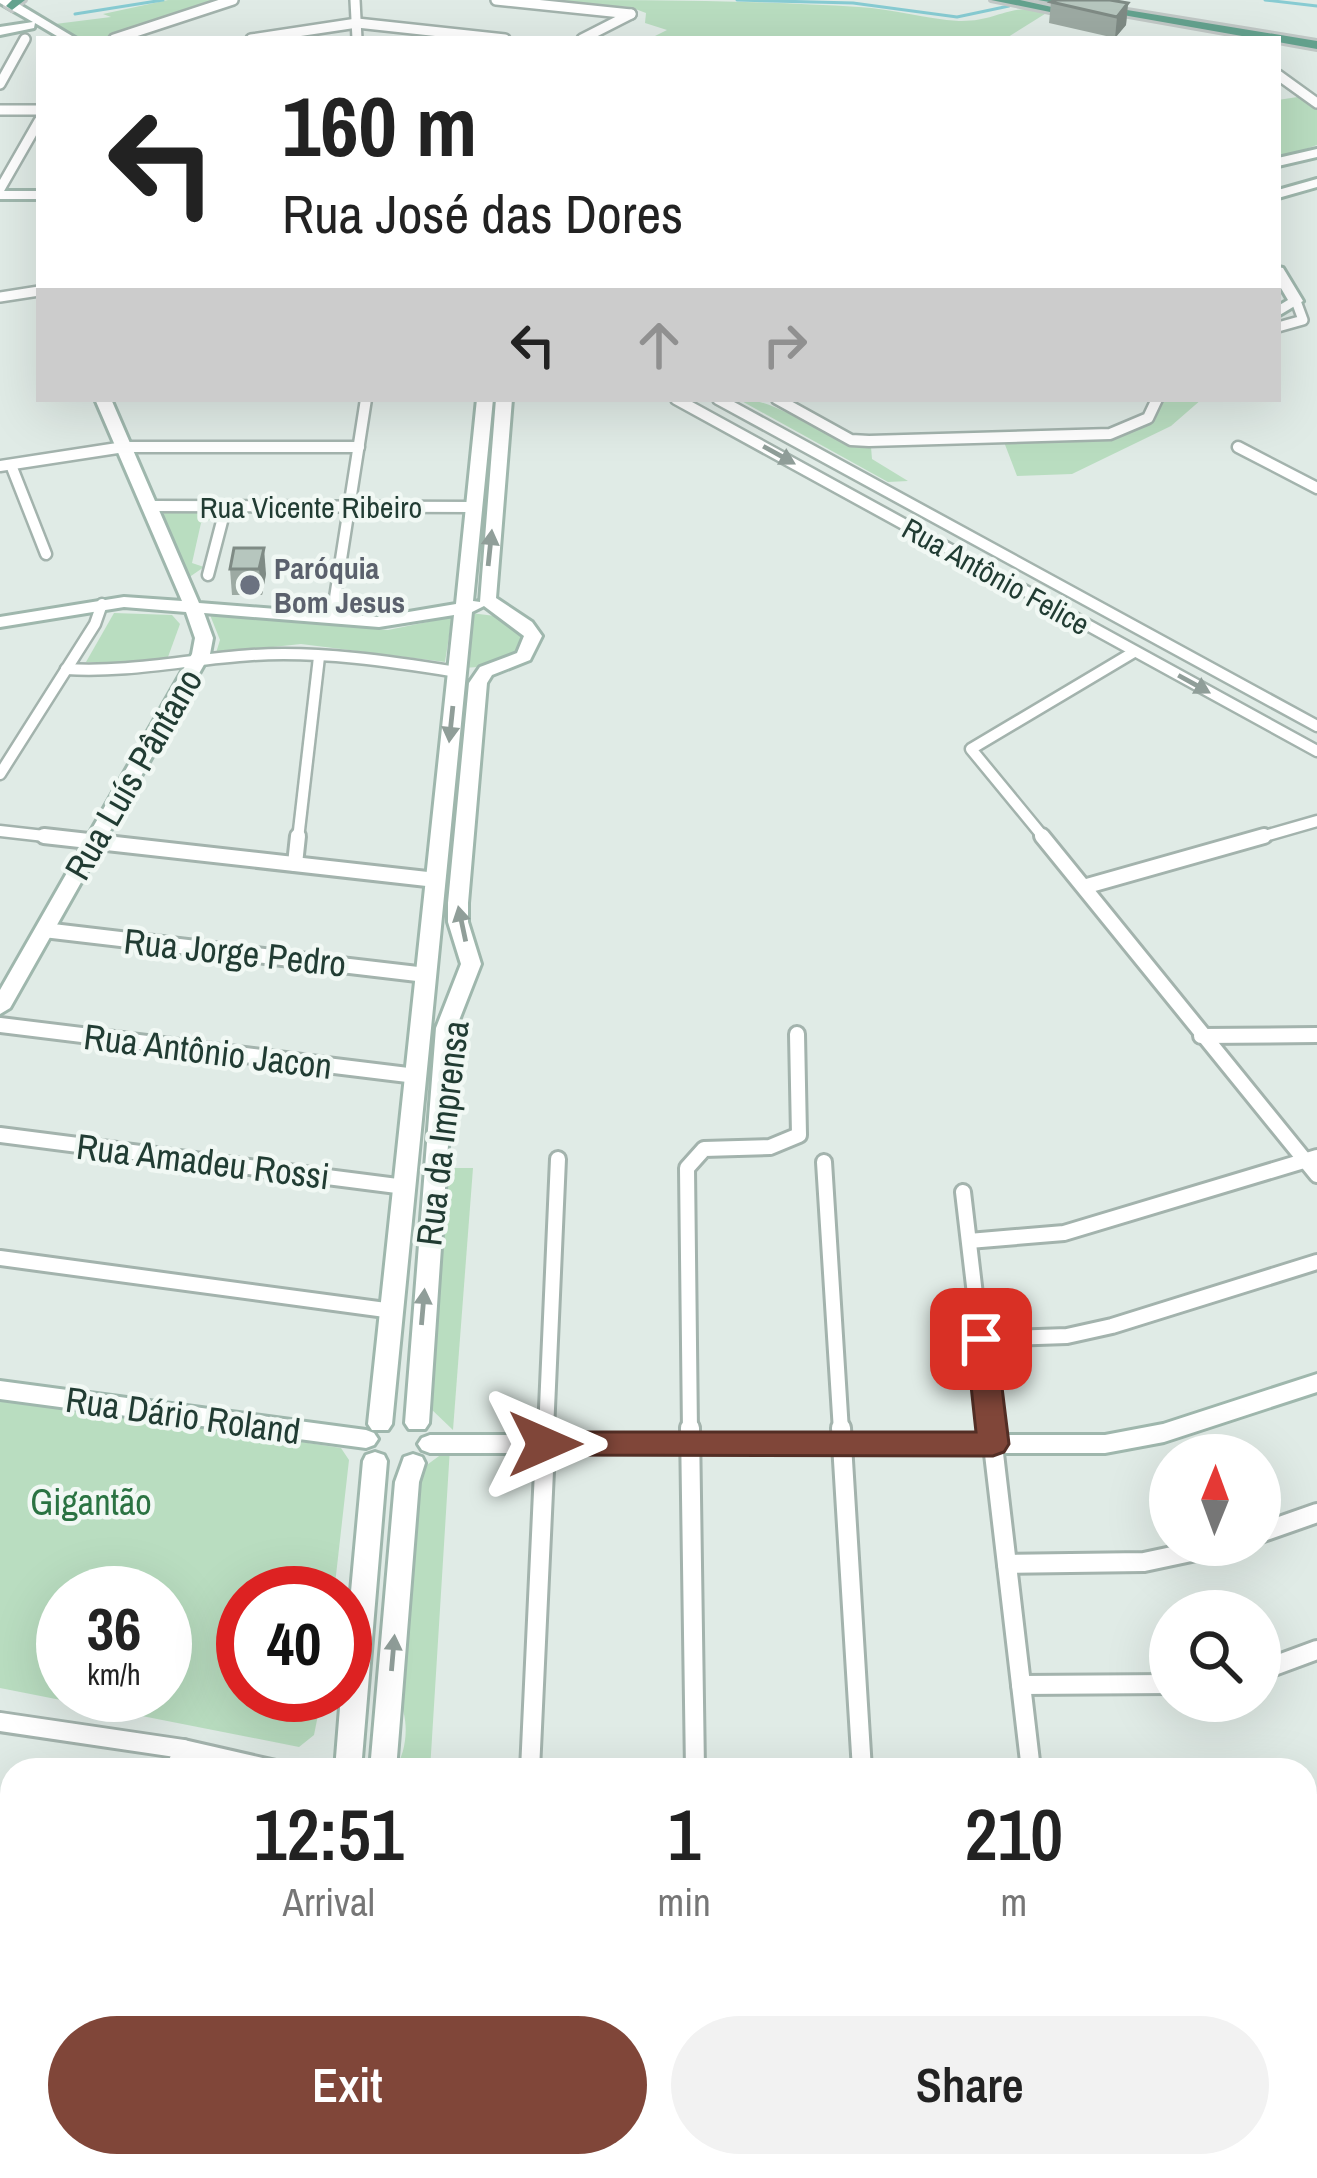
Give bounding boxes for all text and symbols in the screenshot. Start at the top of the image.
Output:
text: 160 m [282,69,477,182]
icon: left [84,84,240,240]
text: Rua José das Dores [282,177,683,250]
icon: left [500,312,566,378]
icon: ahead [626,312,692,378]
icon: right [752,312,818,378]
one-way arrow [762,444,796,465]
street label: Rua Vicente Ribeiro [200,487,422,527]
street label: Rua Antônio Felice [895,508,1097,644]
one-way arrow [481,529,500,566]
place label: Paróquia Bom Jesus [274,548,405,622]
marker: Paróquia Bom Jesus [237,572,263,598]
street label: Rua Luís Pântano [53,660,213,888]
one-way arrow [1177,673,1210,694]
one-way arrow [441,706,460,743]
one-way arrow [452,905,471,942]
street label: Rua Jorge Pedro [122,916,348,988]
street label: Rua Antônio Jacon [81,1012,335,1090]
street label: Rua da Imprensa [404,1018,480,1248]
street label: Rua Amadeu Rossi [74,1122,332,1200]
one-way arrow [414,1288,433,1325]
pin [930,1288,1032,1390]
icon: arrive [948,1306,1014,1372]
street label: Rua Dário Roland [63,1375,303,1455]
position arrow [482,1381,608,1507]
north arrow [1149,1434,1281,1566]
map controls [1149,1434,1281,1722]
park label: Gigantão [30,1478,152,1526]
speed limit sign: 40 [216,1566,372,1722]
text: 36 [87,1588,141,1669]
button: search [1149,1590,1281,1722]
one-way arrow [383,1634,402,1671]
text: km/h [87,1654,141,1694]
text: 12:51 [254,1785,404,1882]
text: 1 [668,1785,701,1882]
text: 210 [965,1785,1063,1882]
text: Arrival [283,1876,375,1928]
text: min [658,1876,711,1928]
text: m [1001,1876,1027,1928]
button: Exit [48,2016,647,2154]
button: Share [671,2016,1269,2154]

